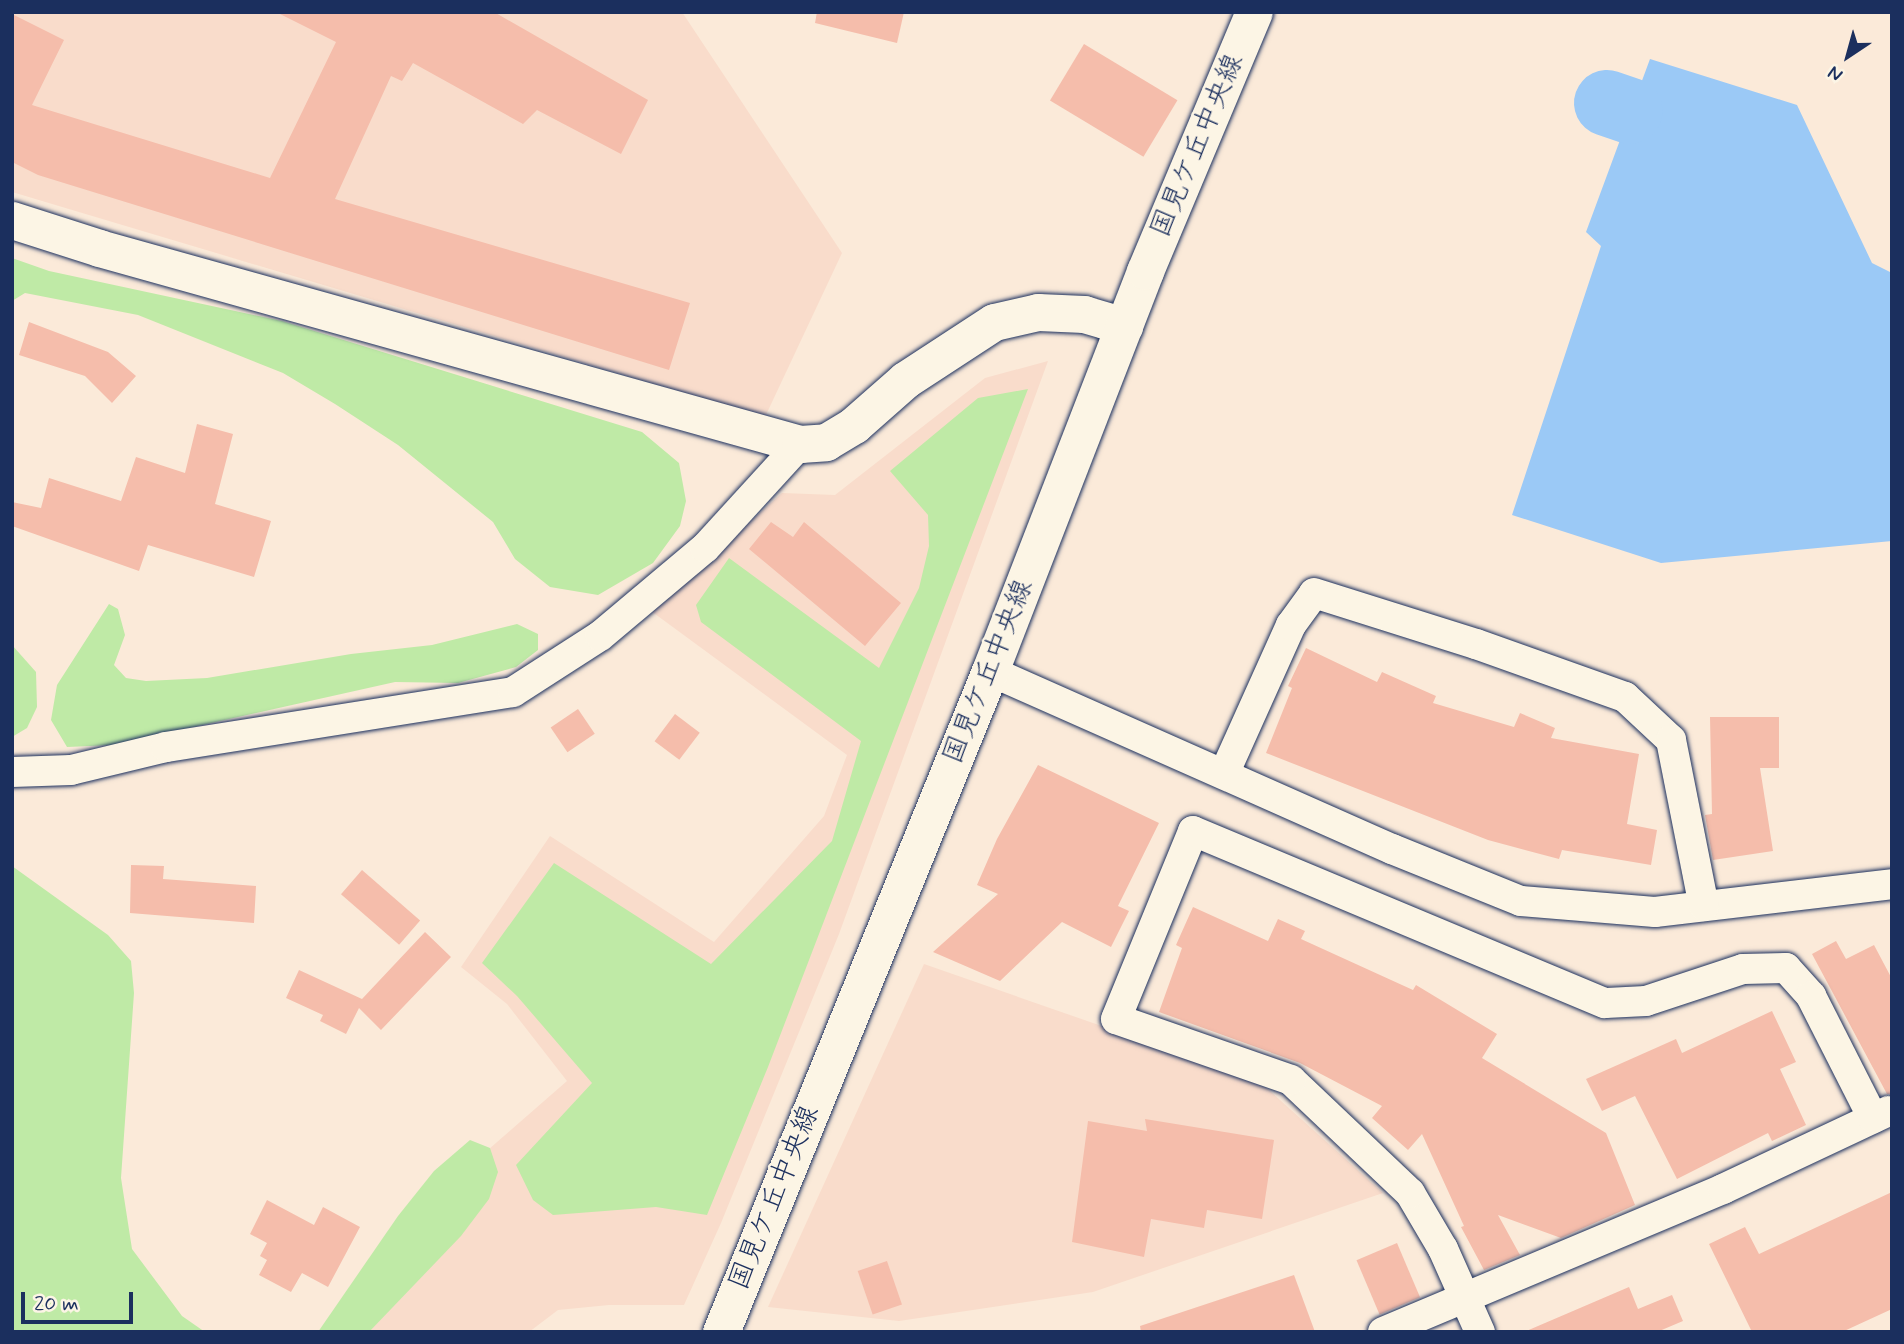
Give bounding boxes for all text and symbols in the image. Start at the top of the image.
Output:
north arrow [1813,21,1883,91]
street label: 国見ケ丘中央線 [1144,49,1252,243]
text: N [1823,60,1848,87]
street label: 国見ケ丘中央線 [937,575,1041,769]
street label: 国見ケ丘中央線 [723,1101,827,1295]
scale bar [24,1278,136,1322]
text: 20 m [34,1290,79,1318]

